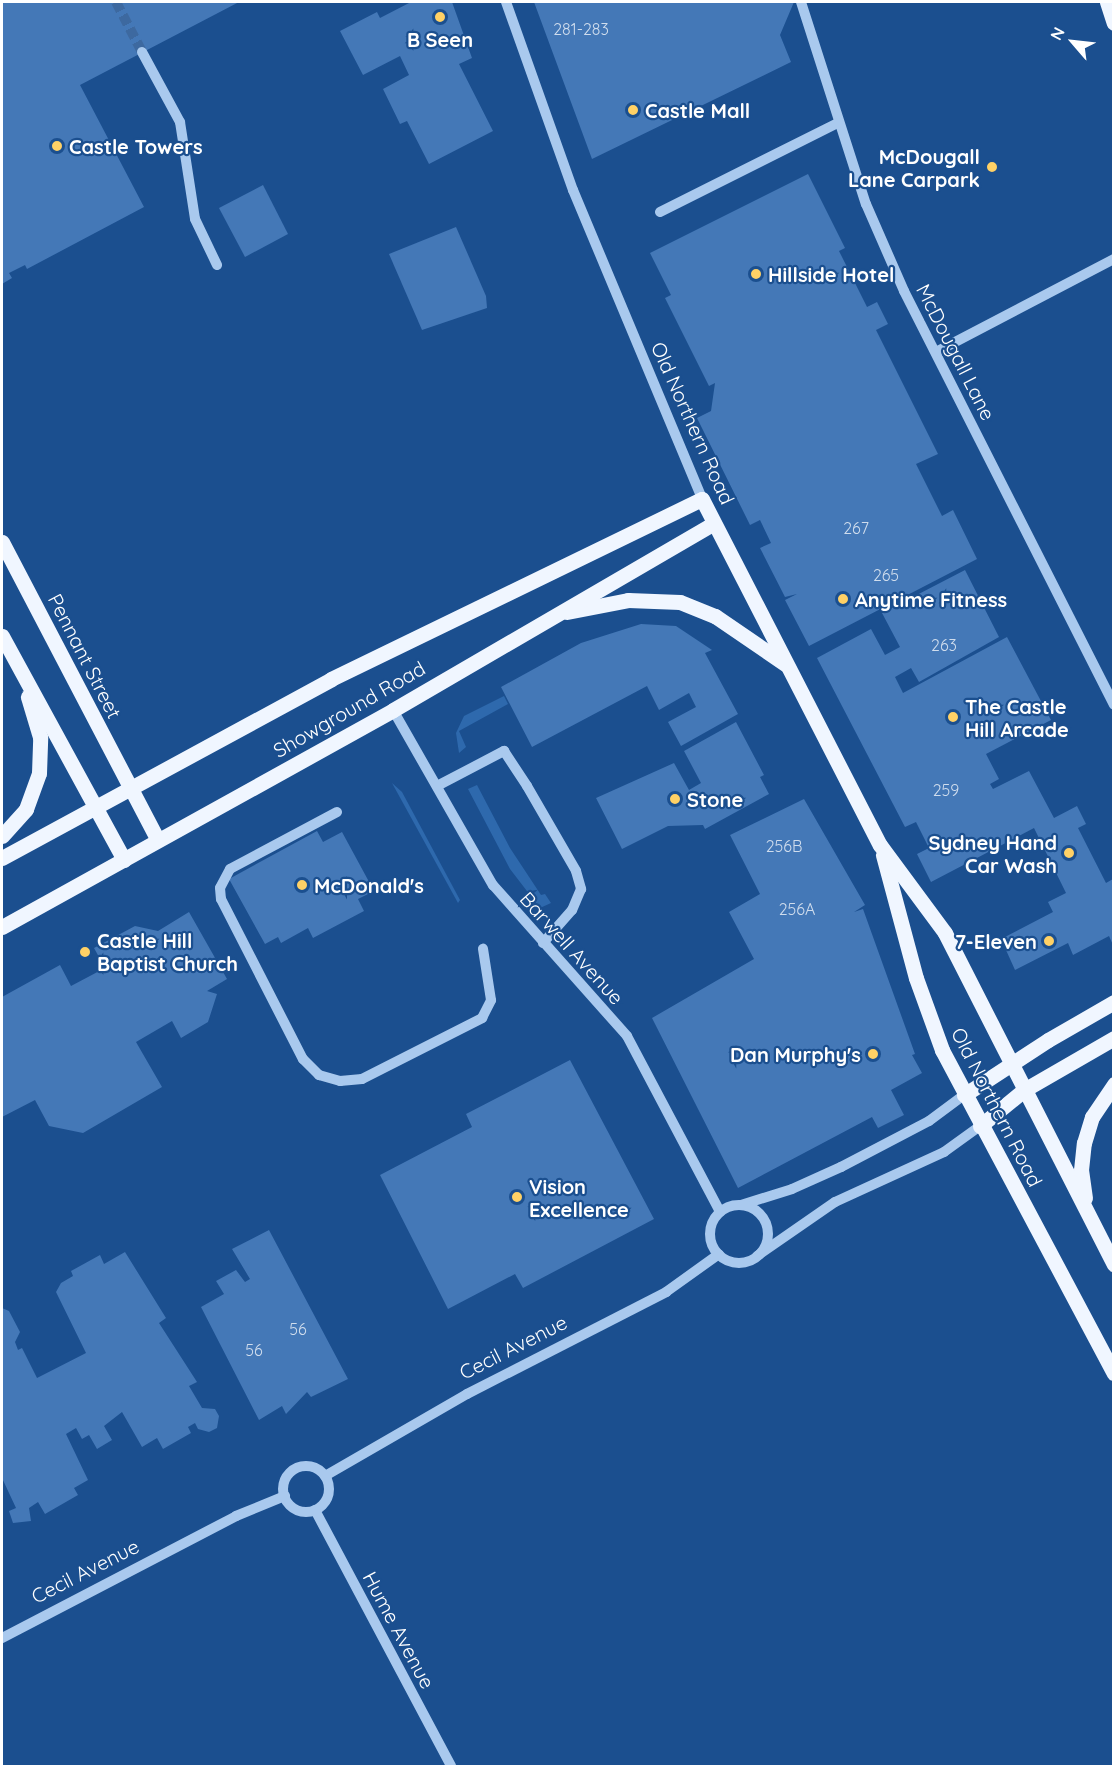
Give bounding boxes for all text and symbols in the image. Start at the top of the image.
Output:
marker: B Seen [433,10,447,24]
north arrow [1043,12,1103,72]
house number: 281-283 [553,19,609,39]
text: N [1046,24,1069,43]
place label: B Seen [407,27,473,51]
place label: Castle Mall [645,98,750,122]
marker: Castle Mall [626,103,640,117]
place label: Castle Towers [69,134,203,158]
marker: Castle Towers [50,139,64,153]
place label: McDougall Lane Carpark [848,144,980,191]
marker: McDougall Lane Carpark [985,160,999,174]
place label: Hillside Hotel [768,262,894,286]
marker: Hillside Hotel [749,267,763,281]
street label: McDougall Lane [911,280,1001,424]
street label: Old Northern Road [646,338,740,508]
house number: 267 [843,518,869,538]
house number: 265 [873,565,899,585]
place label: Anytime Fitness [855,587,1007,611]
street label: Pennant Street [43,590,127,722]
marker: Anytime Fitness [836,592,850,606]
house number: 263 [931,635,957,655]
street label: Showground Road [269,656,429,762]
place label: The Castle Hill Arcade [965,694,1069,741]
marker: The Castle Hill Arcade [946,710,960,724]
house number: 259 [933,780,959,800]
place label: Stone [687,787,743,811]
marker: Stone [668,792,682,806]
place label: Sydney Hand Car Wash [928,830,1057,877]
house number: 256B [766,836,802,856]
marker: Sydney Hand Car Wash [1062,846,1076,860]
place label: McDonald's [314,873,424,897]
marker: McDonald's [295,878,309,892]
street label: Barwell Avenue [515,887,629,1009]
house number: 256A [779,899,815,919]
place label: Castle Hill Baptist Church [97,928,238,975]
place label: 7-Eleven [955,929,1037,953]
marker: 7-Eleven [1042,934,1056,948]
marker: Castle Hill Baptist Church [78,945,92,959]
street label: Old Northern Road [946,1023,1048,1191]
place label: Dan Murphy's [730,1042,861,1066]
marker: Dan Murphy's [866,1047,880,1061]
place label: Vision Excellence [529,1174,629,1221]
marker: Vision Excellence [510,1190,524,1204]
street label: Cecil Avenue [455,1310,571,1384]
house number: 56 [289,1319,307,1339]
house number: 56 [245,1340,263,1360]
street label: Cecil Avenue [27,1534,143,1608]
street label: Hume Avenue [358,1567,440,1693]

